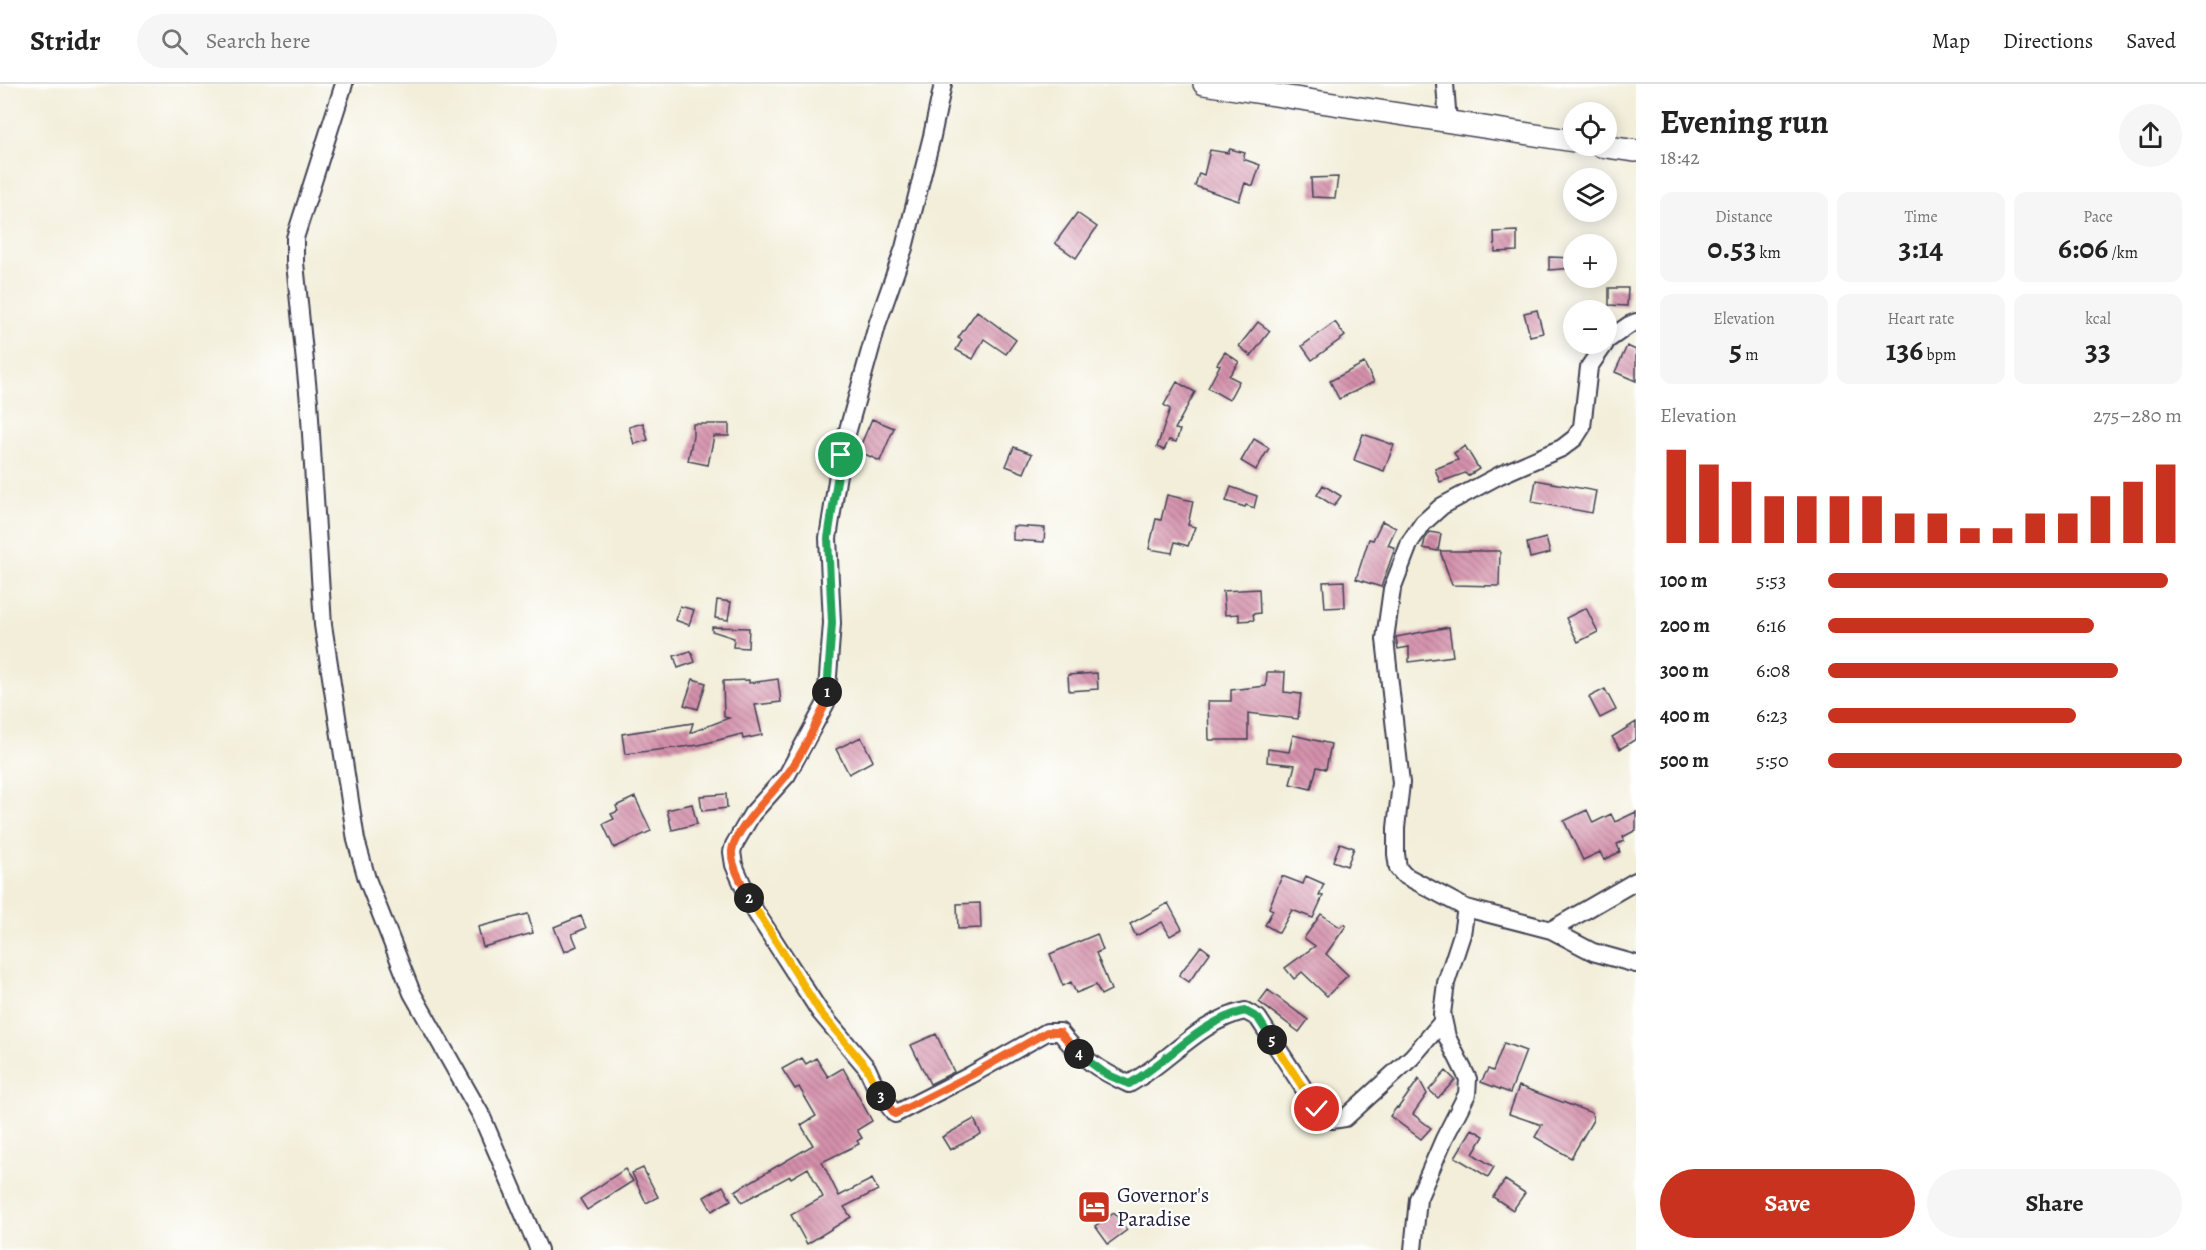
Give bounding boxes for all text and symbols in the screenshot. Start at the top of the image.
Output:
search box [137,14,557,68]
text: Stridr [30,22,101,60]
icon: search [158,25,191,58]
text: Search here [206,26,310,56]
text: Map [1932,27,1970,55]
text: Directions [2003,27,2093,55]
text: Saved [2126,27,2176,55]
text: Evening run [1660,99,1829,144]
map controls [1563,102,1617,354]
button: locate [1563,102,1617,156]
button: share [2119,104,2182,167]
text: 18:42 [1660,144,1700,171]
button: layers [1563,168,1617,222]
text: Distance [1715,206,1773,228]
text: Time [1904,206,1938,228]
text: Pace [2083,206,2113,228]
text: 0.53 [1707,228,1756,268]
text: 3:14 [1899,228,1943,268]
text: 6:06 [2058,228,2108,268]
button: + [1563,234,1617,288]
text: km [1756,242,1781,264]
text: /km [2108,242,2138,264]
button: − [1563,300,1617,354]
text: Elevation [1713,308,1775,330]
text: Heart rate [1888,308,1954,330]
text: kcal [2085,308,2111,330]
text: 5 [1729,330,1742,370]
text: 136 [1886,330,1923,370]
text: 33 [2085,330,2111,370]
text: m [1742,344,1759,366]
text: bpm [1923,344,1956,366]
text: Elevation [1660,402,1737,429]
text: 275–280 m [2093,402,2182,429]
pin [815,429,866,480]
icon: arrive [824,438,857,471]
text: 100 m [1660,567,1708,594]
text: 5:53 [1756,567,1786,594]
text: 200 m [1660,612,1710,639]
text: 6:16 [1756,612,1786,639]
text: 300 m [1660,657,1709,684]
text: 6:08 [1756,657,1790,684]
pin: 1 [812,677,842,707]
text: 1 [824,681,830,703]
text: 400 m [1660,702,1710,729]
text: 6:23 [1756,702,1788,729]
text: 500 m [1660,747,1709,774]
text: 5:50 [1756,747,1789,774]
pin: 2 [734,883,764,913]
text: 2 [745,887,753,909]
pin: 5 [1257,1025,1287,1055]
text: 5 [1269,1029,1275,1051]
pin: 4 [1064,1039,1094,1069]
text: 4 [1075,1043,1083,1065]
pin: 3 [866,1081,896,1111]
pin [1291,1083,1342,1134]
text: 3 [878,1085,884,1107]
icon: check [1300,1092,1333,1125]
button: Save [1660,1169,1915,1238]
button: Share [1927,1169,2182,1238]
place label: Governor's Paradise [1117,1181,1209,1233]
hotel icon: Governor's Paradise [1076,1189,1112,1225]

